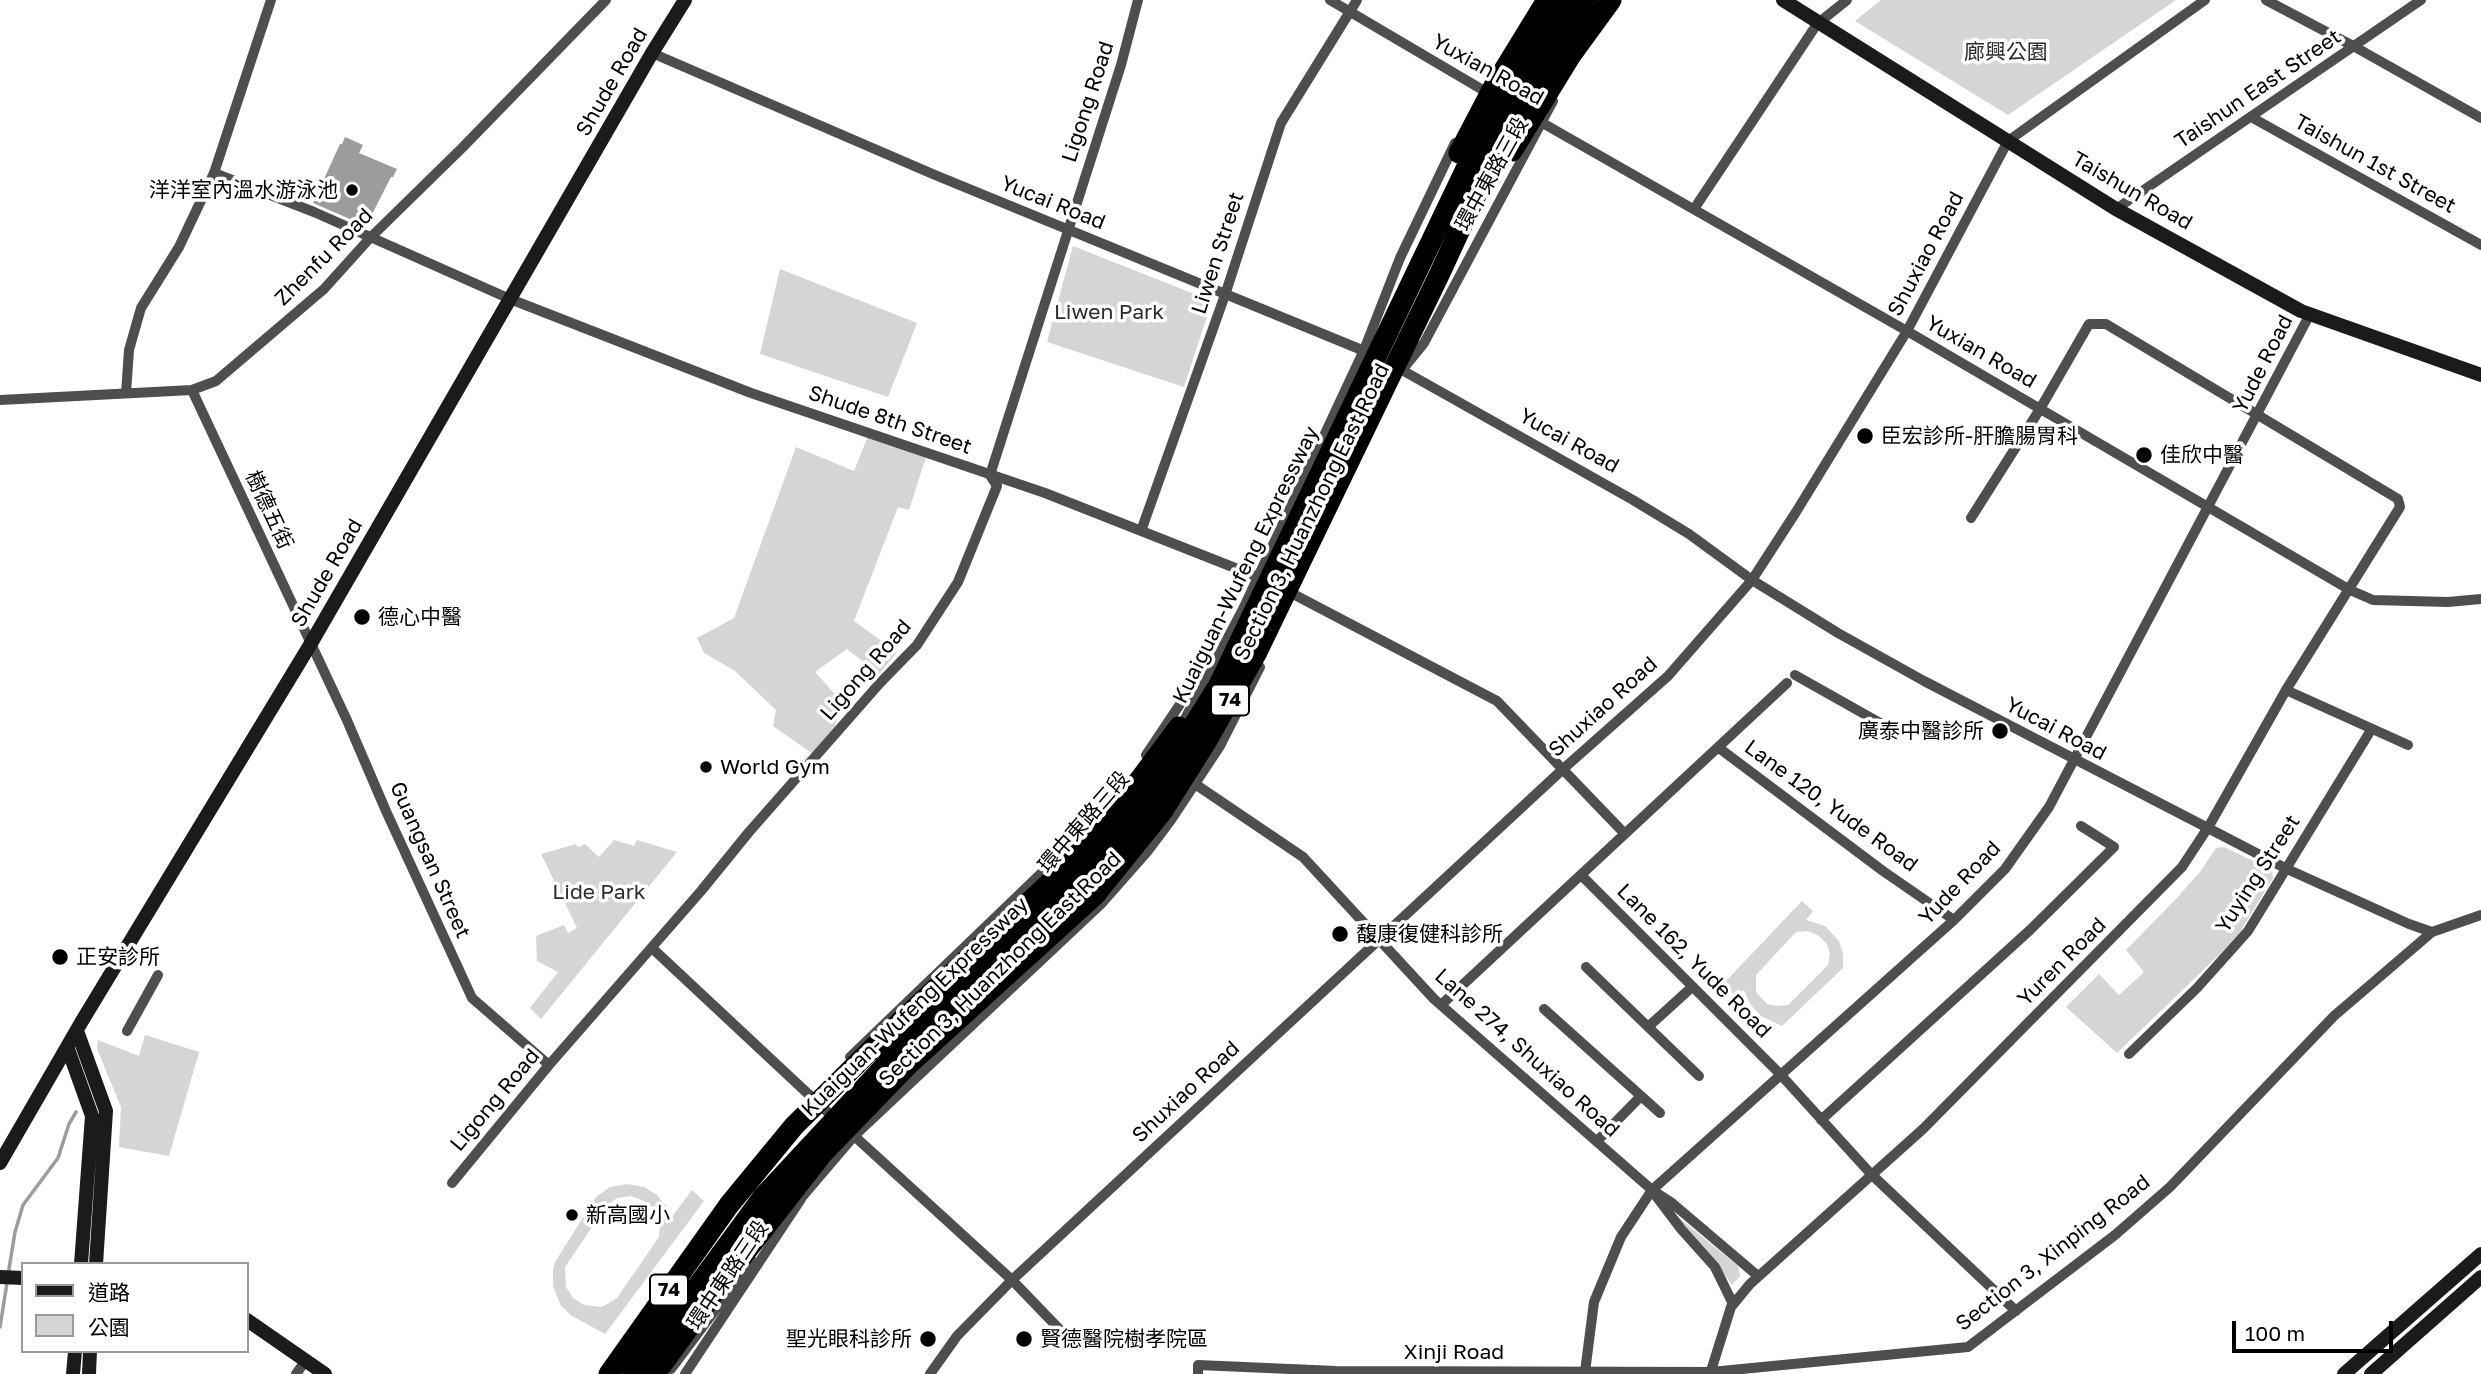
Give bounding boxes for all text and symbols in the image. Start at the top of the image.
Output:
street label: Shude Road [571,23,653,141]
street label: Taishun East Street [2170,24,2346,154]
street label: Yuxian Road [1428,29,1548,111]
street label: Ligong Road [1057,38,1119,166]
park label: 廊興公園 [1964,39,2048,65]
street label: Taishun 1st Street [2290,109,2460,219]
street label: 環中東路三段 [1450,113,1534,235]
street label: Taishun Road [2067,146,2197,236]
street label: Yucai Road [997,171,1109,235]
place label: 洋洋室內溫水游泳池 [149,177,338,203]
marker: 洋洋室內溫水游泳池 [344,182,360,198]
street label: Shuxiao Road [1883,187,1969,321]
street label: Liwen Street [1186,189,1250,317]
street label: Zhenfu Road [270,203,378,311]
park label: Liwen Park [1054,299,1164,325]
street label: Yuxian Road [1921,310,2041,394]
street label: Yude Road [2228,311,2298,417]
street label: Section 3, Huanzhong East Road [1229,359,1395,665]
street label: Shude 8th Street [805,380,975,460]
street label: Yucai Road [1515,403,1623,479]
street label: Kuaiguan-Wufeng Expressway [1168,422,1324,708]
place label: 臣宏診所-肝膽腸胃科 [1881,423,2078,449]
marker: 臣宏診所-肝膽腸胃科 [1855,426,1875,446]
place label: 佳欣中醫 [2160,442,2244,468]
marker: 佳欣中醫 [2134,445,2154,465]
street label: 樹德五街 [240,467,298,553]
street label: Shude Road [286,514,368,632]
place label: 德心中醫 [378,604,462,630]
marker: 德心中醫 [352,607,372,627]
street label: Ligong Road [815,614,917,726]
street label: Shuxiao Road [1544,652,1662,762]
road number: 74 [1211,684,1249,716]
street label: Yucai Road [2001,692,2111,766]
place label: 廣泰中醫診所 [1858,718,1984,744]
marker: 廣泰中醫診所 [1990,721,2010,741]
street label: Lane 120, Yude Road [1739,735,1923,877]
place label: World Gym [720,754,830,780]
marker: World Gym [698,759,714,775]
street label: 環中東路三段 [1033,766,1135,878]
street label: Guangsan Street [384,778,476,942]
street label: Yuying Street [2211,810,2305,938]
street label: Yude Road [1914,836,2006,930]
street label: Section 3, Huanzhong East Road [874,846,1126,1092]
park label: Lide Park [552,879,646,905]
street label: Lane 162, Yude Road [1612,879,1776,1043]
street label: Kuaiguan-Wufeng Expressway [796,892,1034,1122]
street label: Yuren Road [2013,913,2111,1011]
place label: 馥康復健科診所 [1356,921,1503,947]
marker: 馥康復健科診所 [1330,924,1350,944]
place label: 正安診所 [76,944,160,970]
marker: 正安診所 [50,947,70,967]
street label: Lane 274, Shuxiao Road [1430,964,1624,1142]
street label: Shuxiao Road [1127,1036,1245,1148]
street label: Ligong Road [445,1044,545,1156]
street label: Section 3, Xinping Road [1951,1169,2155,1337]
place label: 新高國小 [586,1202,670,1228]
marker: 新高國小 [564,1207,580,1223]
street label: 環中東路三段 [682,1216,774,1334]
legend [21,1262,248,1353]
road number: 74 [650,1274,688,1306]
text: 道路 [88,1279,130,1305]
scale bar [2236,1308,2397,1352]
text: 公園 [88,1314,130,1340]
text: 100 m [2245,1320,2305,1346]
place label: 聖光眼科診所 [786,1326,912,1352]
place label: 賢德醫院樹孝院區 [1040,1326,1208,1352]
marker: 聖光眼科診所 [918,1329,938,1349]
marker: 賢德醫院樹孝院區 [1014,1329,1034,1349]
street label: Xinji Road [1404,1339,1504,1365]

